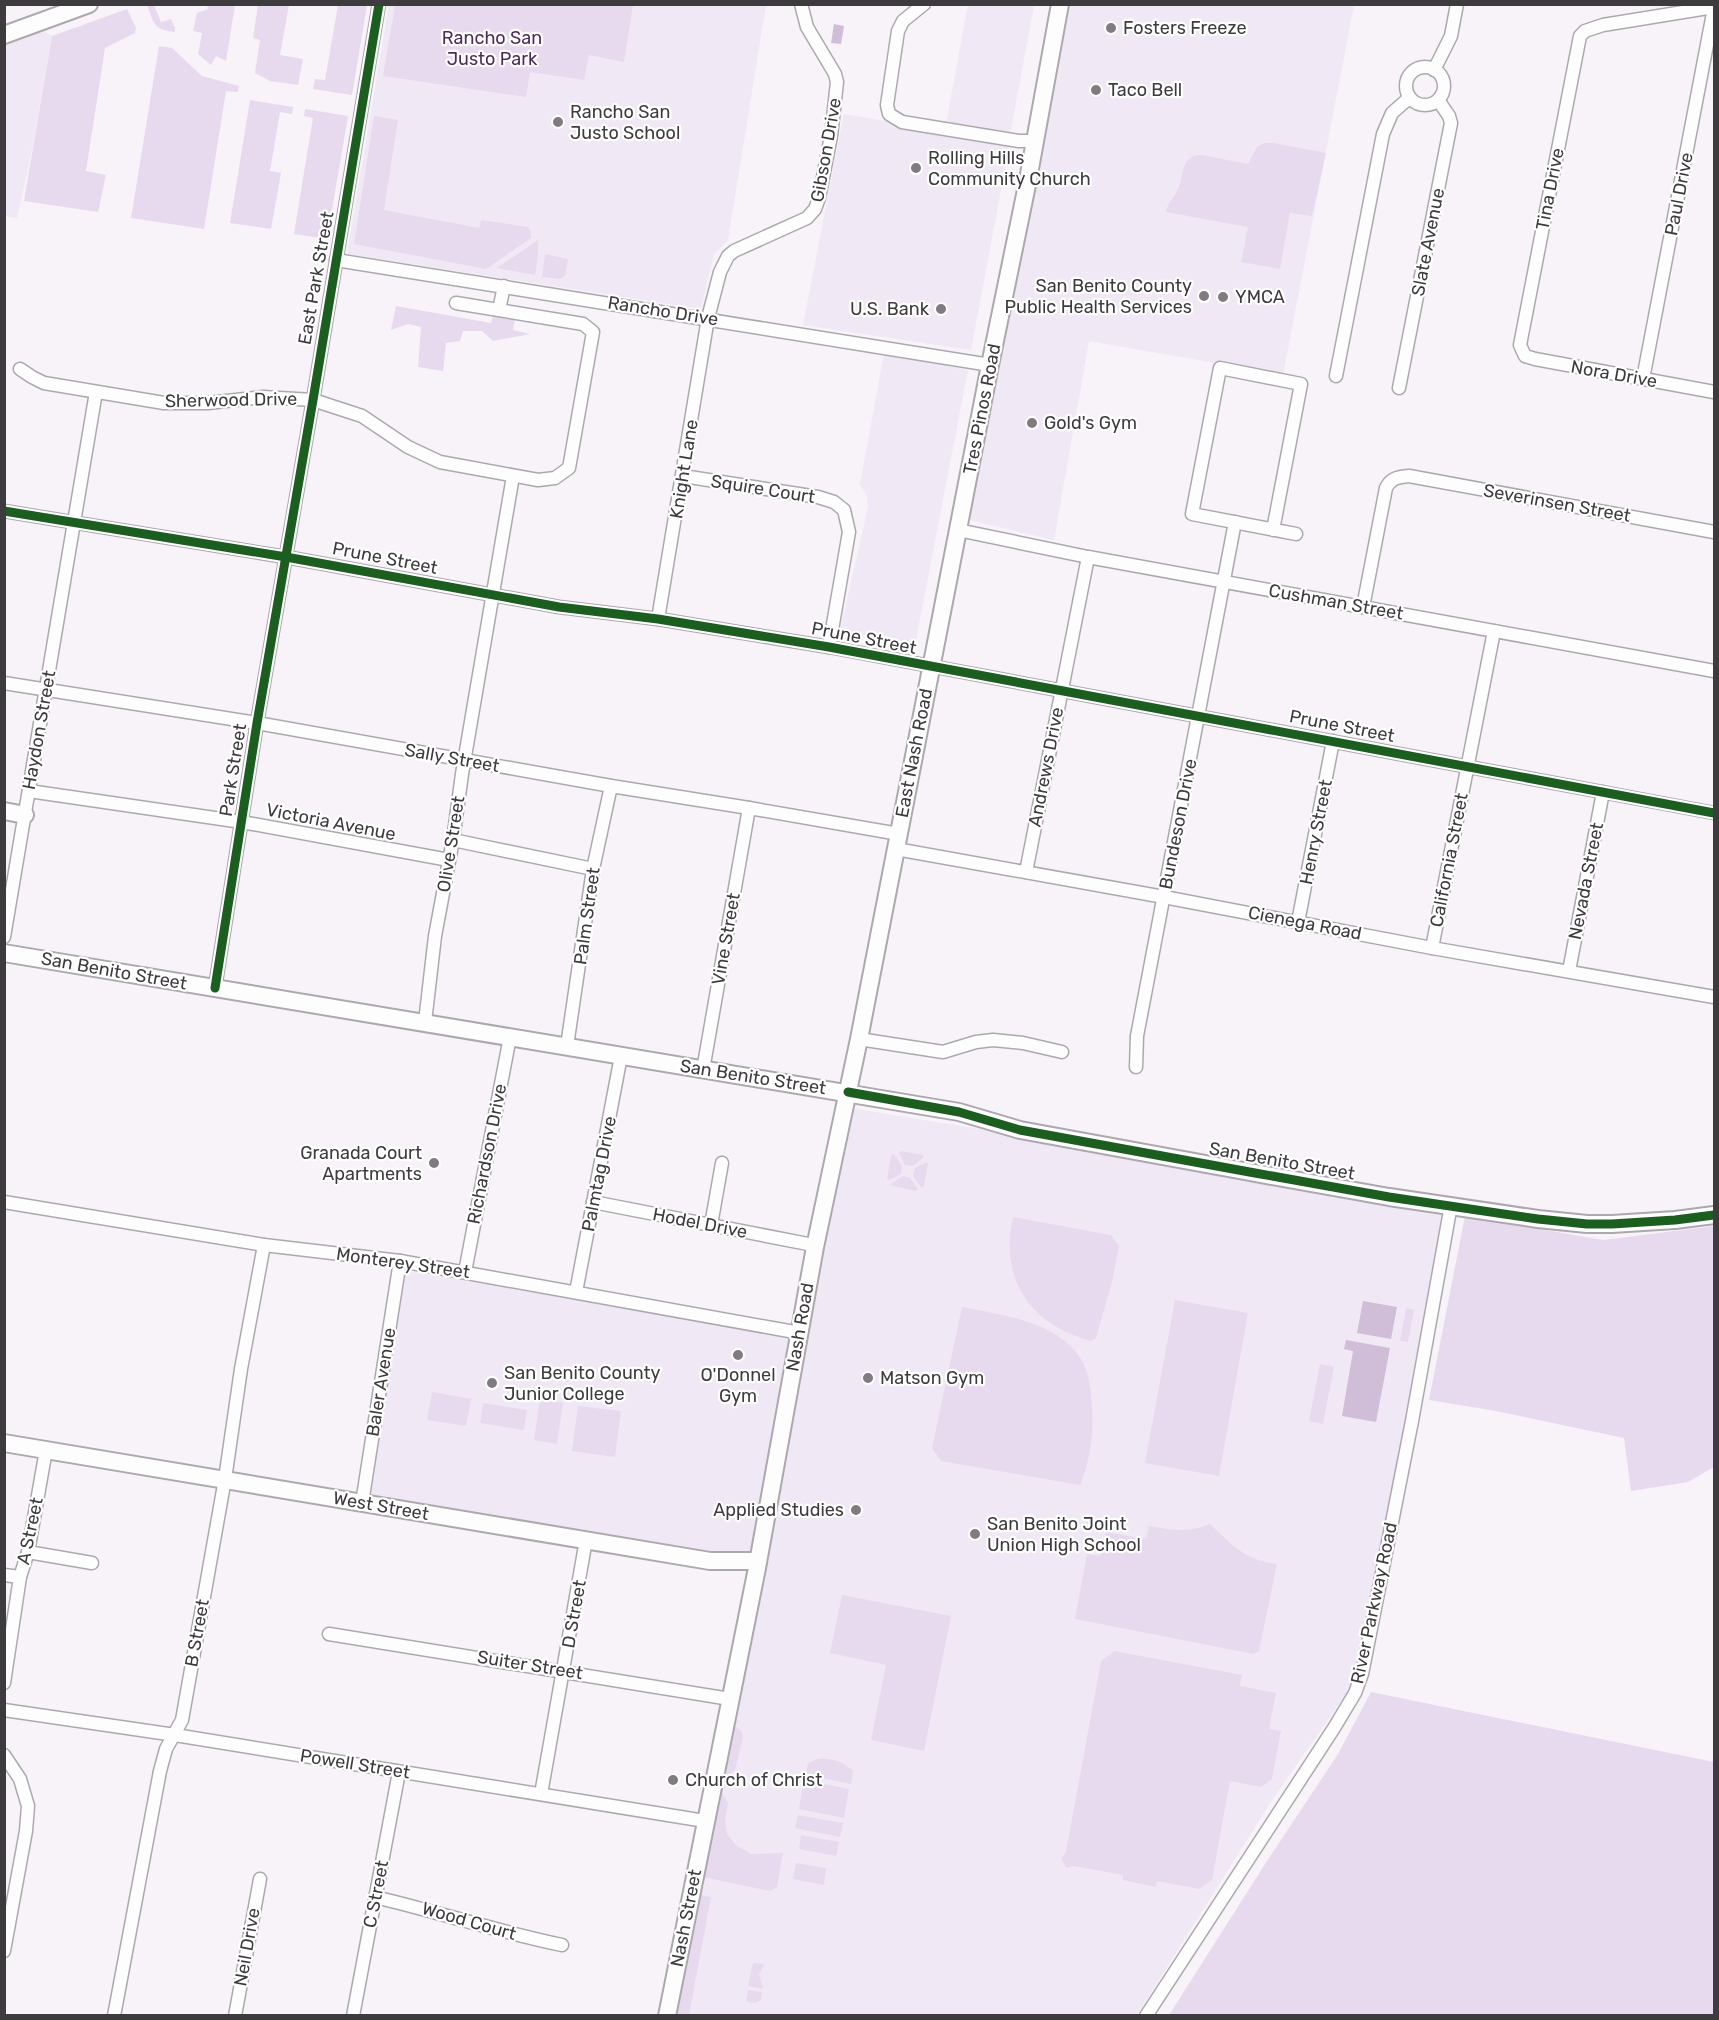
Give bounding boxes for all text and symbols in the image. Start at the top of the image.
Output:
place label: Fosters Freeze [1123,17,1247,39]
marker: Fosters Freeze [1104,21,1118,35]
park label: Rancho San Justo Park [442,27,542,70]
place label: Taco Bell [1108,79,1182,101]
marker: Taco Bell [1089,83,1103,97]
street label: Gibson Drive [806,96,846,204]
place label: Rancho San Justo School [570,101,680,144]
marker: Rancho San Justo School [551,115,565,129]
street label: Tina Drive [1531,146,1569,232]
place label: Rolling Hills Community Church [928,147,1091,190]
street label: Paul Drive [1660,151,1698,237]
marker: Rolling Hills Community Church [909,161,923,175]
street label: Slate Avenue [1407,186,1449,298]
street label: East Park Street [293,210,339,346]
place label: San Benito County Public Health Services [1005,275,1192,318]
place label: YMCA [1235,286,1285,308]
marker: San Benito County Public Health Services [1197,289,1211,303]
marker: YMCA [1216,290,1230,304]
street label: Rancho Drive [606,291,720,331]
place label: U.S. Bank [850,298,930,320]
marker: U.S. Bank [934,302,948,316]
street label: Tres Pinos Road [959,342,1005,476]
street label: Nora Drive [1569,356,1659,392]
street label: Sherwood Drive [165,388,297,412]
place label: Gold's Gym [1044,412,1137,434]
marker: Gold's Gym [1025,416,1039,430]
street label: Knight Lane [665,418,703,520]
street label: Squire Court [709,470,817,508]
street label: Severinsen Street [1482,479,1632,527]
street label: Prune Street [331,537,439,579]
street label: Cushman Street [1267,579,1405,625]
street label: Prune Street [810,617,918,659]
street label: Haydon Street [18,669,60,791]
street label: East Nash Road [891,687,937,819]
street label: Andrews Drive [1024,705,1068,829]
street label: Prune Street [1288,705,1396,747]
street label: Park Street [215,722,251,818]
street label: Sally Street [403,739,501,777]
street label: Bundeson Drive [1155,757,1201,891]
street label: Henry Street [1295,778,1337,886]
street label: California Street [1425,791,1473,929]
street label: Olive Street [433,794,469,894]
street label: Victoria Avenue [264,799,398,845]
street label: Nevada Street [1564,821,1608,941]
street label: Palm Street [569,866,605,966]
street label: Vine Street [707,891,745,987]
street label: Cienega Road [1246,901,1364,945]
street label: San Benito Street [39,947,189,995]
street label: San Benito Street [678,1055,828,1099]
street label: Richardson Drive [463,1082,511,1226]
street label: Palmtag Drive [577,1114,621,1234]
street label: San Benito Street [1207,1137,1357,1185]
place label: Granada Court Apartments [300,1142,422,1185]
marker: Granada Court Apartments [427,1156,441,1170]
street label: Hodel Drive [651,1203,749,1243]
street label: Monterey Street [335,1243,471,1283]
street label: Nash Road [781,1281,819,1373]
street label: Baler Avenue [362,1326,400,1438]
marker: O'Donnel Gym [731,1348,745,1362]
place label: San Benito County Junior College [504,1362,661,1405]
place label: O'Donnel Gym [700,1364,776,1407]
place label: Matson Gym [880,1367,984,1389]
marker: Matson Gym [861,1371,875,1385]
marker: San Benito County Junior College [485,1376,499,1390]
street label: West Street [331,1487,431,1525]
street label: A Street [12,1495,48,1567]
place label: Applied Studies [713,1499,844,1521]
marker: Applied Studies [849,1503,863,1517]
place label: San Benito Joint Union High School [987,1513,1141,1556]
street label: River Parkway Road [1346,1520,1402,1686]
marker: San Benito Joint Union High School [968,1527,982,1541]
street label: D Street [557,1578,591,1650]
street label: B Street [180,1597,214,1669]
street label: Suiter Street [476,1646,584,1684]
street label: Powell Street [298,1744,412,1784]
place label: Church of Christ [685,1769,822,1791]
marker: Church of Christ [666,1773,680,1787]
street label: C Street [359,1858,393,1930]
street label: Nash Street [666,1867,706,1969]
street label: Wood Court [419,1897,519,1945]
street label: Neil Drive [229,1906,265,1988]

